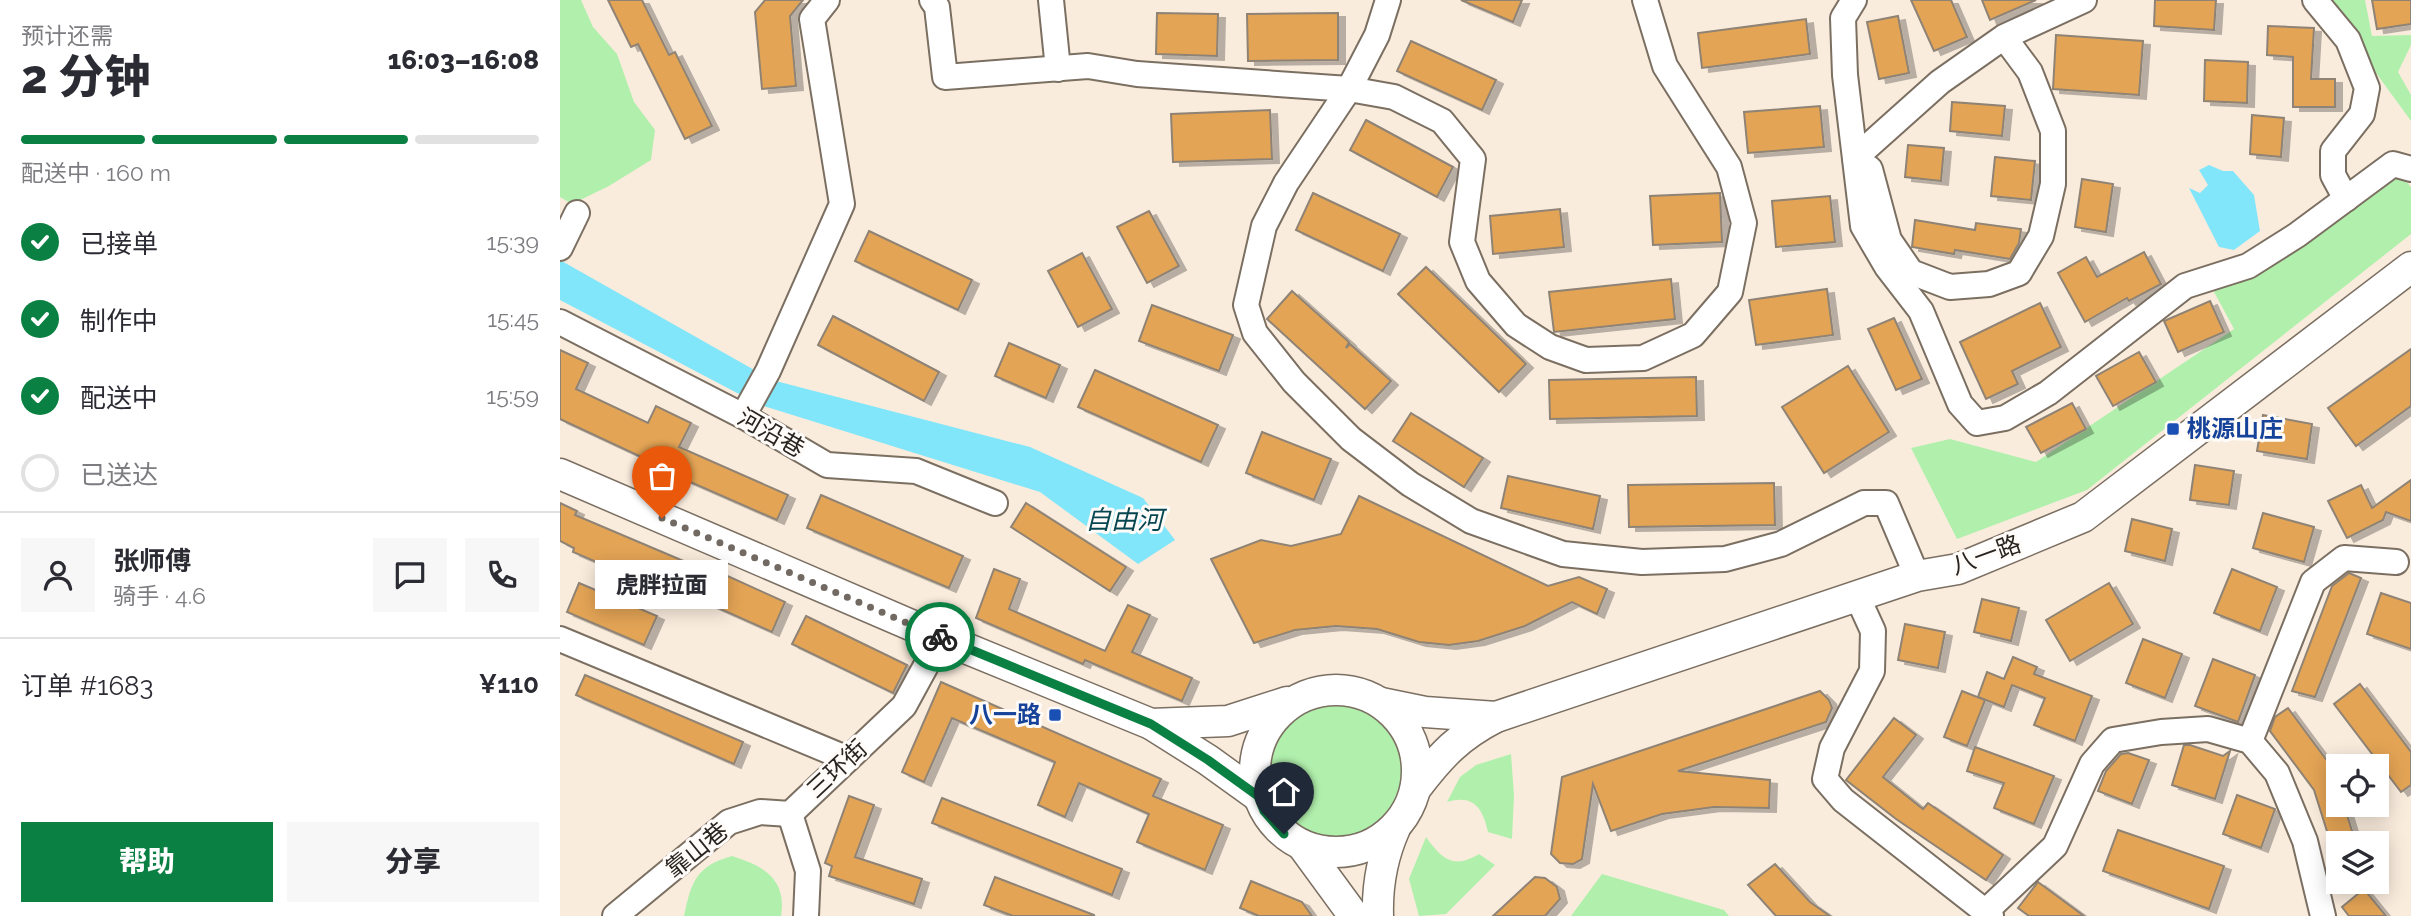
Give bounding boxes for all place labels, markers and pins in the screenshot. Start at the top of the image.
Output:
place label: 桃源山庄 [2187,414,2283,443]
marker: 桃源山庄 [2165,421,2181,437]
pin [632,446,692,518]
callout: 虎胖拉面 [596,560,728,609]
place label: 八一路 [969,700,1041,729]
marker: 八一路 [1047,707,1063,723]
pin [1254,762,1314,834]

